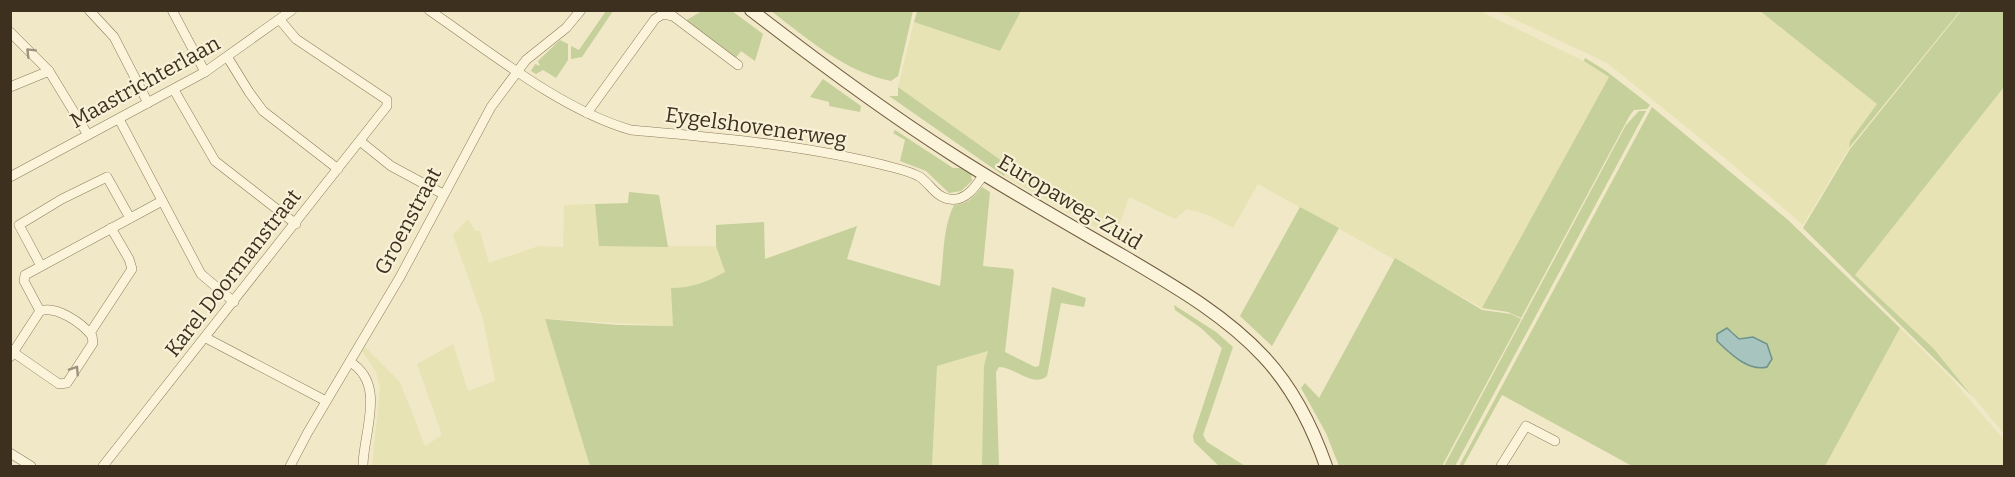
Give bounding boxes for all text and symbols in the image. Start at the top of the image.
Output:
street label: Maastrichterlaan [65,30,225,134]
one-way arrow [26,48,37,58]
street label: Eygelshovenerweg [664,101,849,153]
street label: Europaweg-Zuid [993,149,1147,255]
street label: Groenstraat [369,162,447,279]
street label: Karel Doormanstraat [159,184,307,362]
one-way arrow [68,366,79,377]

